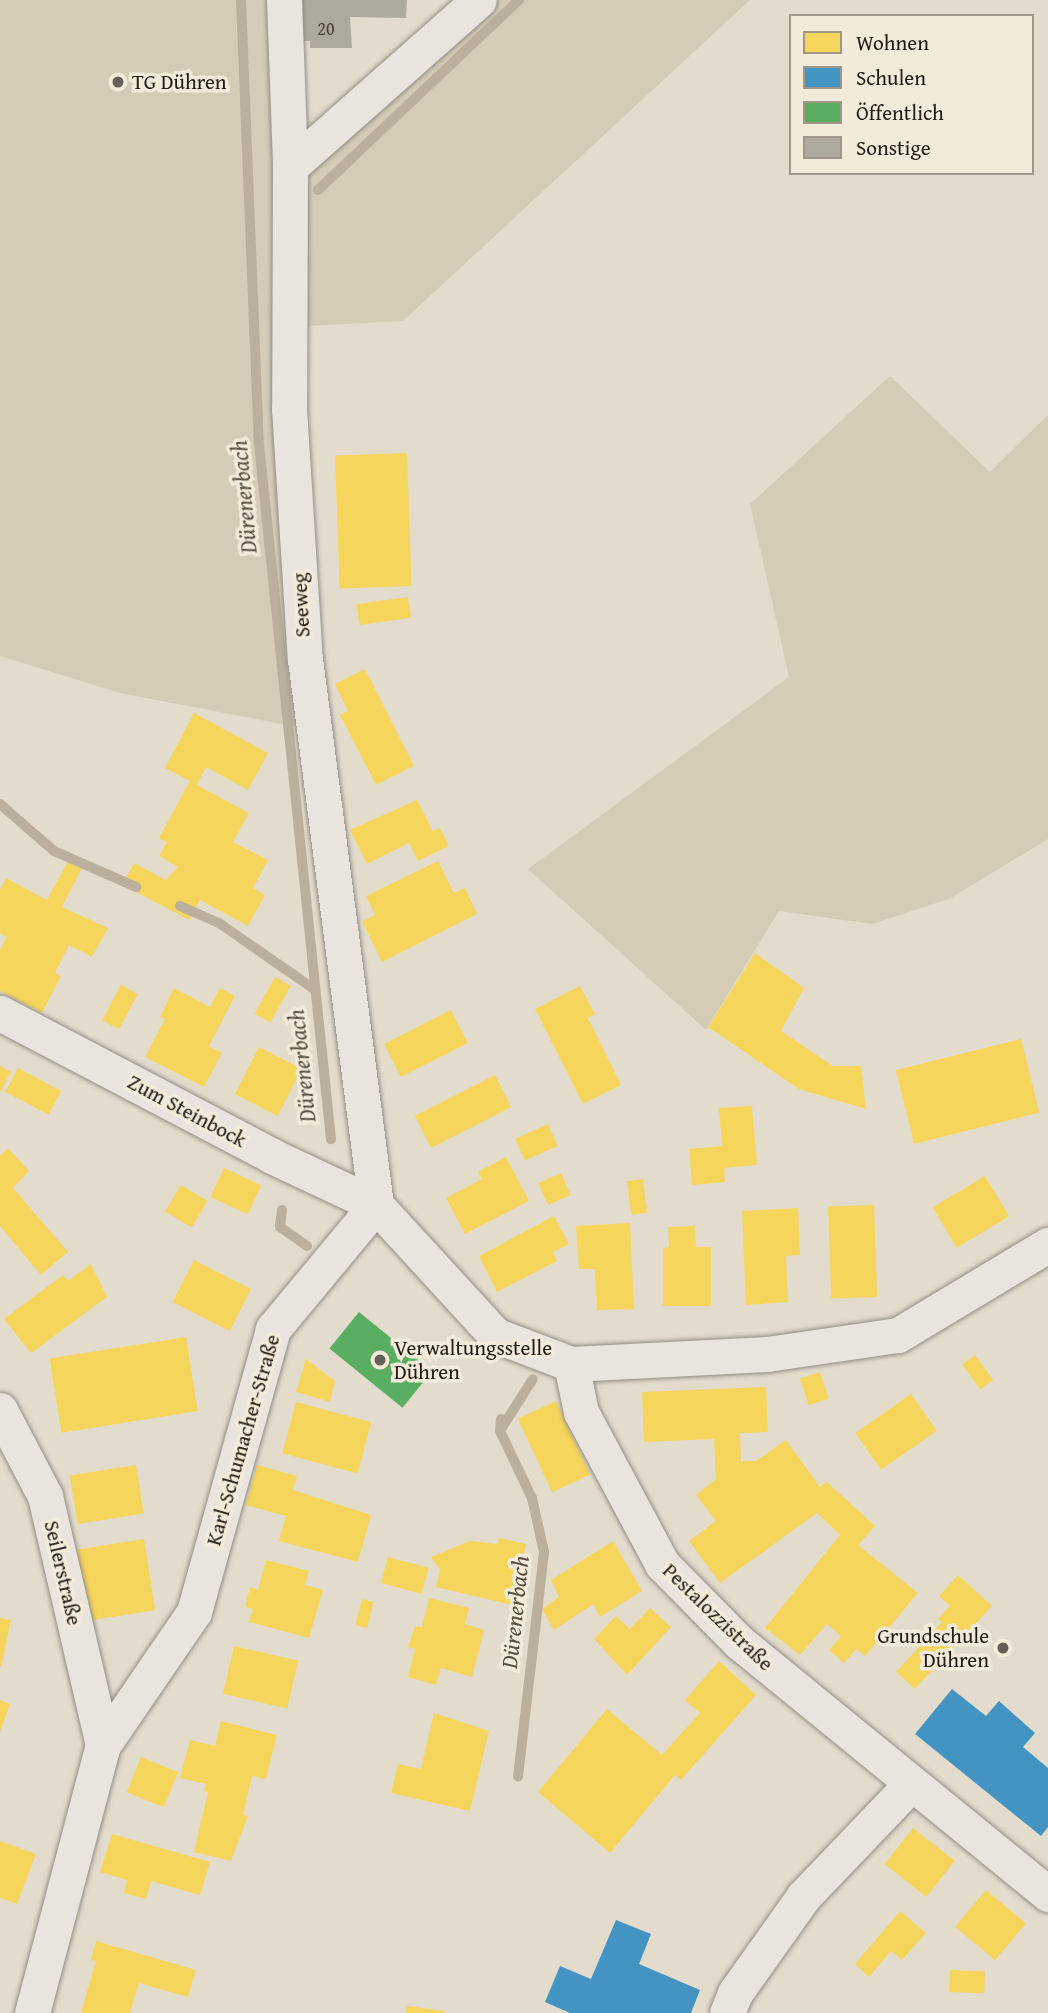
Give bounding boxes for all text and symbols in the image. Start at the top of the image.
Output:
legend [789,14,1034,175]
house number: 20 [317,18,335,40]
text: Wohnen [856,27,929,58]
text: Schulen [856,62,926,93]
place label: TG Dühren [132,69,227,95]
marker: TG Dühren [110,74,126,90]
text: Öffentlich [856,97,944,128]
text: Sonstige [856,132,931,163]
water label: Dürenerbach [225,439,263,555]
street label: Seeweg [287,572,315,638]
water label: Dürenerbach [282,1008,322,1124]
street label: Zum Steinbock [123,1069,251,1153]
street label: Karl-Schumacher-Straße [201,1332,285,1548]
place label: Verwaltungsstelle Dühren [394,1335,552,1385]
marker: Verwaltungsstelle Dühren [372,1352,388,1368]
street label: Seilerstraße [39,1518,87,1628]
water label: Dürenerbach [495,1554,535,1670]
street label: Pestalozzistraße [657,1558,779,1676]
place label: Grundschule Dühren [877,1623,989,1673]
marker: Grundschule Dühren [995,1640,1011,1656]

